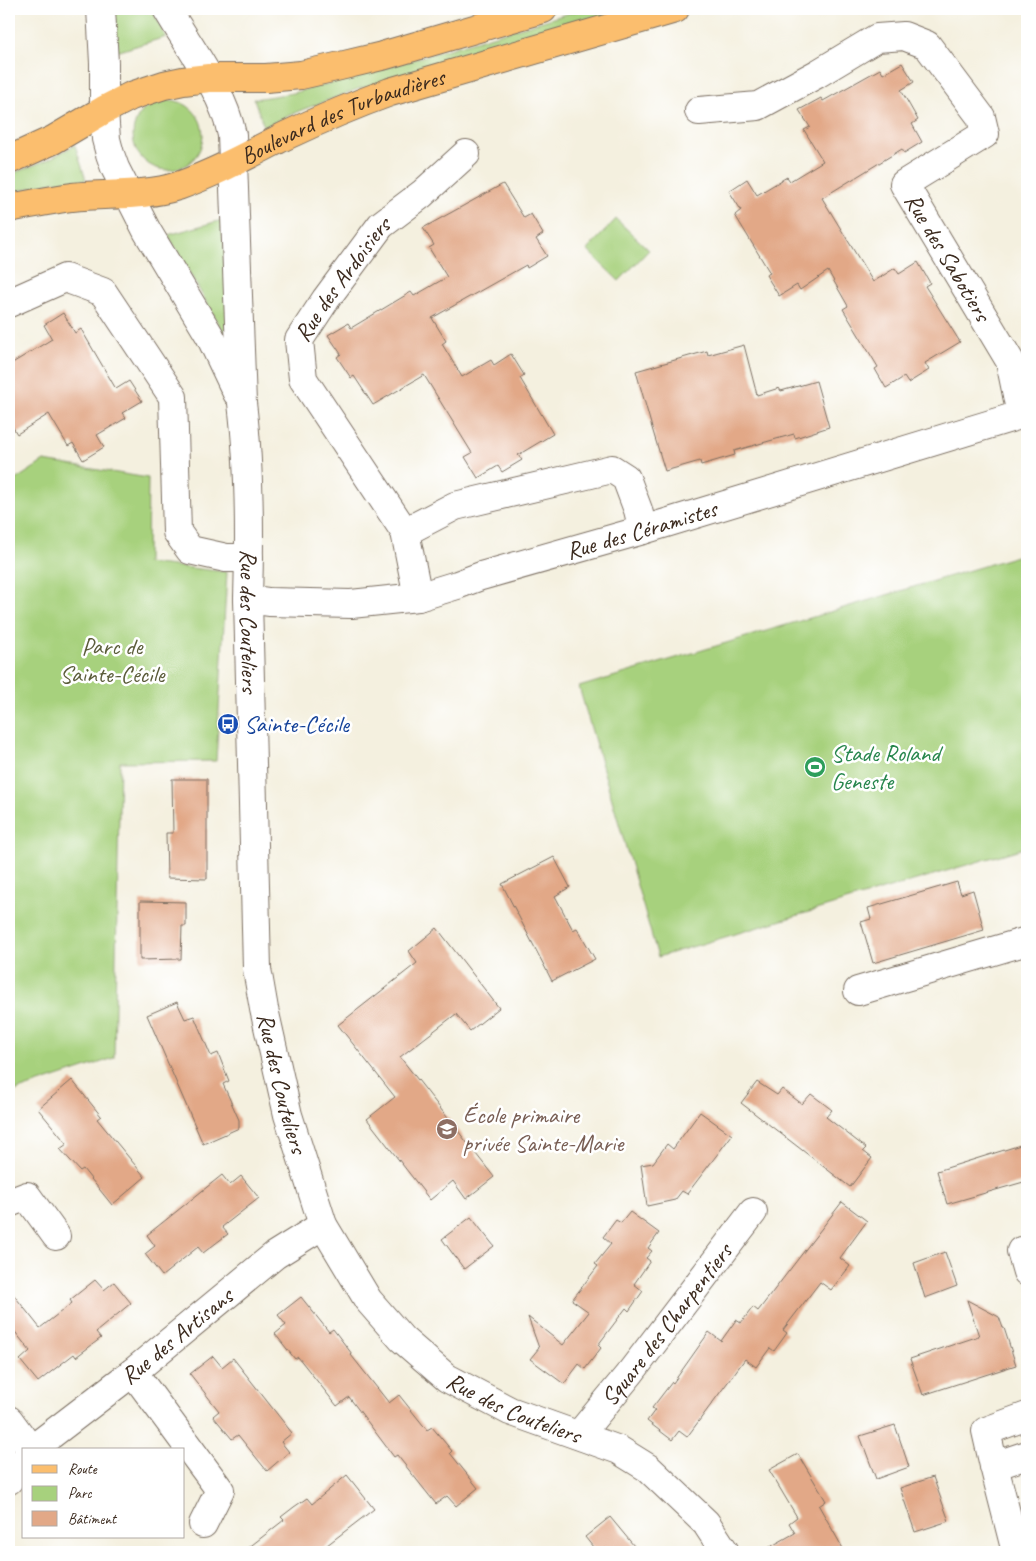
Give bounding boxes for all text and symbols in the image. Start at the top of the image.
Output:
street label: Boulevard des Turbaudières [235,61,450,171]
street label: Rue des Sabotiers [898,188,999,328]
street label: Rue des Ardoisiers [287,207,397,347]
street label: Rue des Céramistes [563,493,722,566]
street label: Rue des Couteliers [233,549,265,695]
park label: Parc de Sainte-Cécile [60,631,167,689]
place label: Sainte-Cécile [244,709,351,739]
bus stop icon: Sainte-Cécile [216,712,240,736]
place label: Stade Roland Geneste [831,738,943,796]
sports icon: Stade Roland Geneste [803,755,827,779]
street label: Rue des Couteliers [250,1010,315,1159]
place label: École primaire privée Sainte-Marie [463,1100,626,1158]
school or university icon: École primaire privée Sainte-Marie [435,1117,459,1141]
street label: Square des Charpentiers [594,1236,740,1412]
street label: Rue des Artisans [115,1279,241,1391]
street label: Rue des Couteliers [441,1365,587,1451]
legend [22,1448,185,1538]
text: Route [68,1460,98,1479]
text: Parc [68,1484,92,1503]
text: Bâtiment [68,1510,118,1529]

